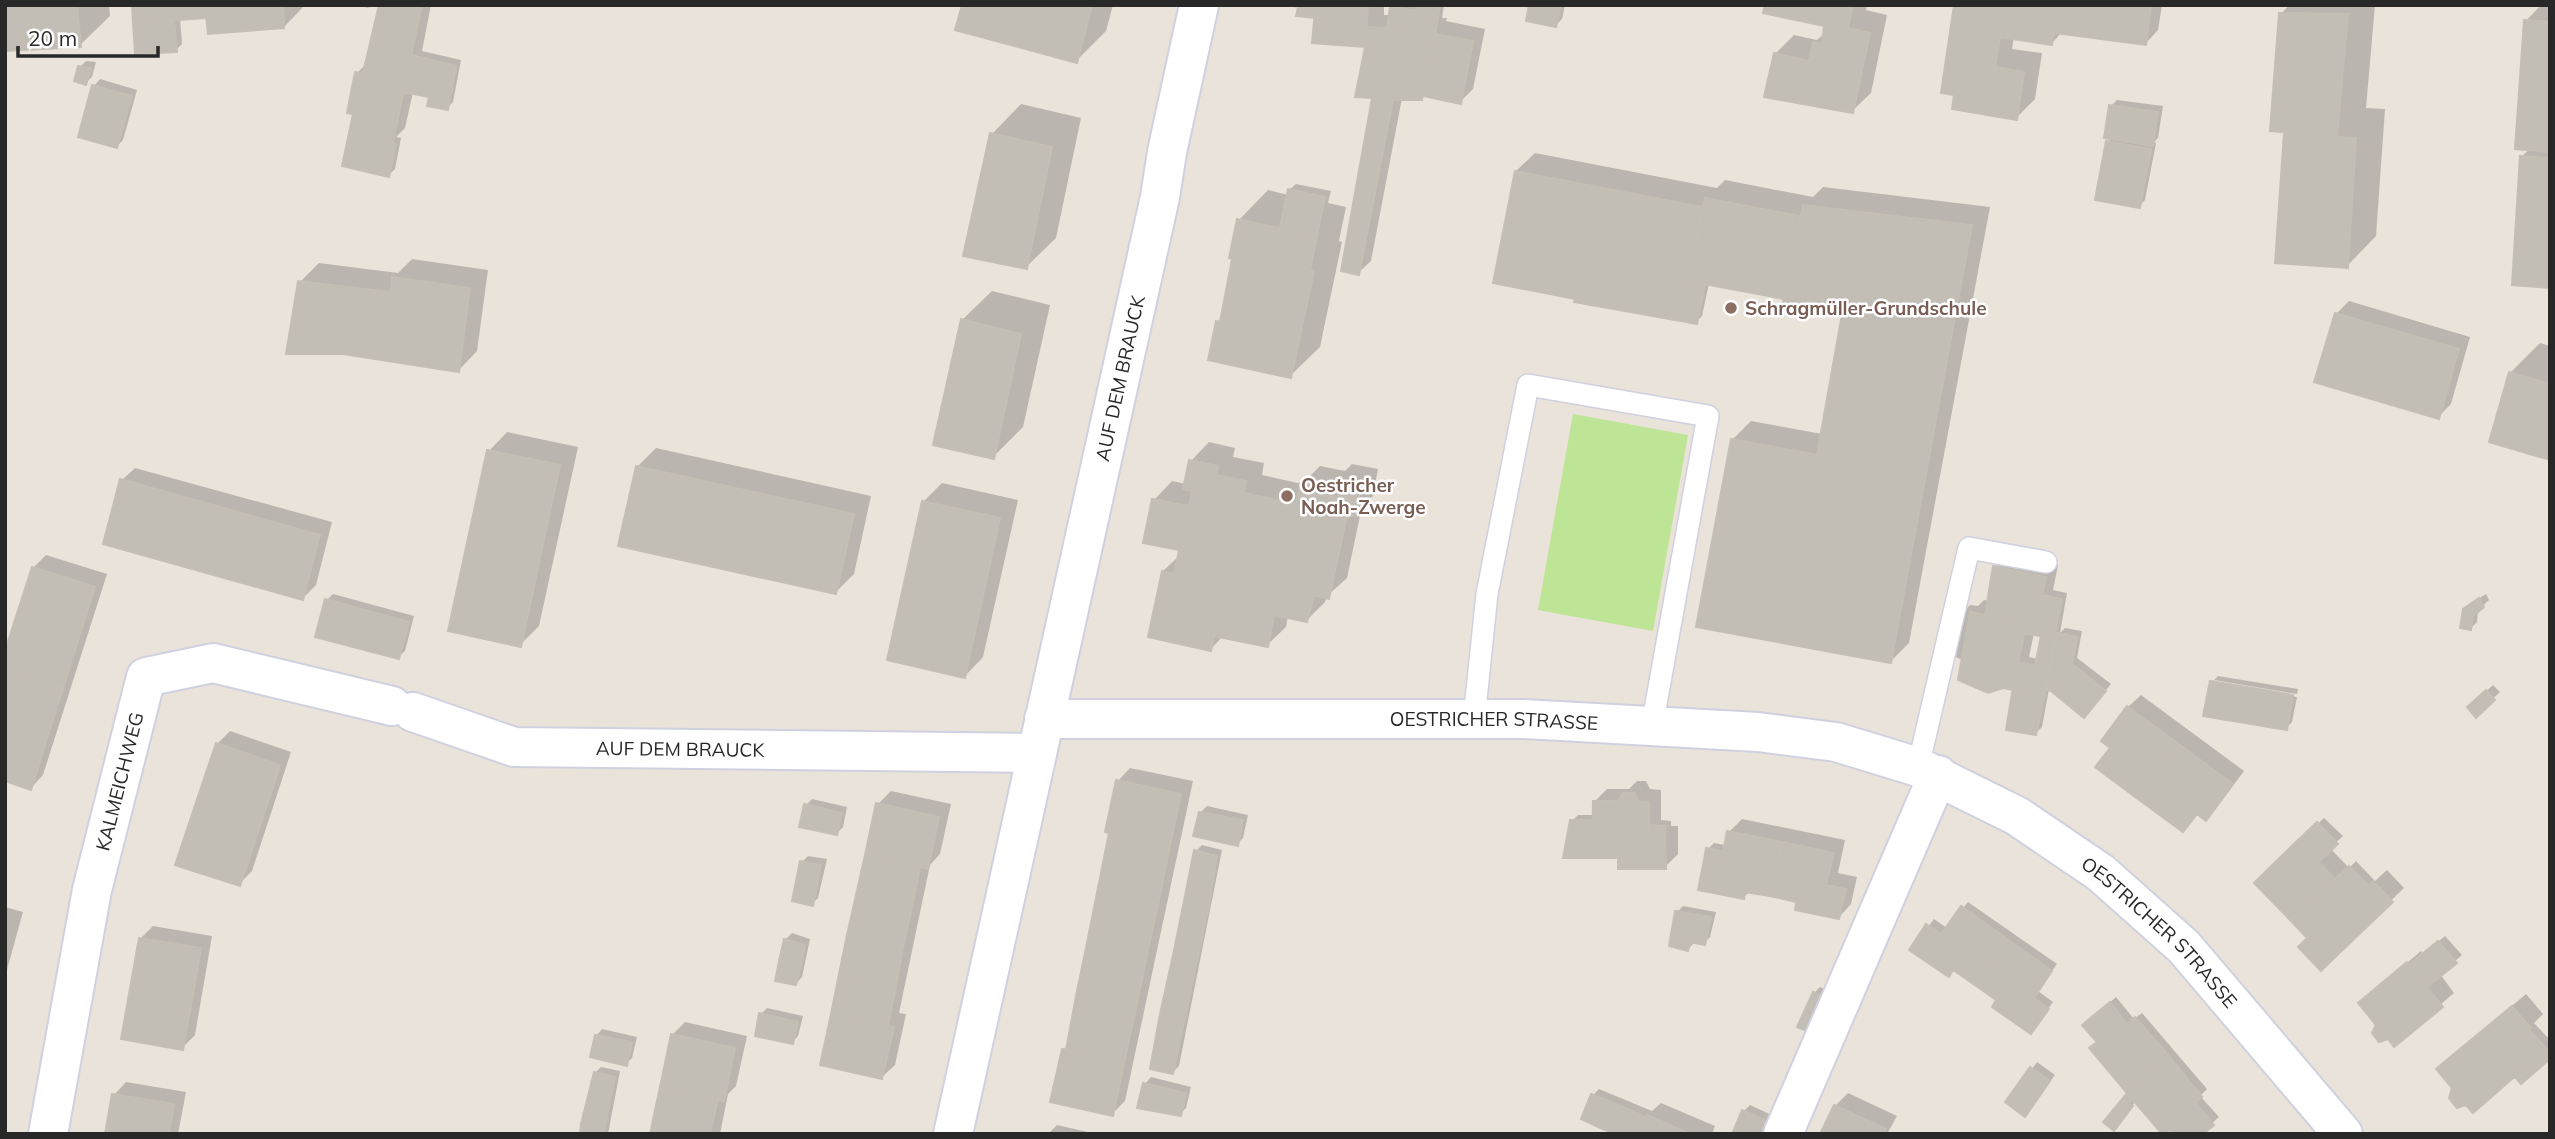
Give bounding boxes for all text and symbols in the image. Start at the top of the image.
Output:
scale bar [18,14,158,58]
text: 20 m [28,25,77,51]
street label: AUF DEM BRAUCK [1090,292,1150,463]
place label: Schragmüller-Grundschule [1745,296,1987,320]
marker: Schragmüller-Grundschule [1723,300,1739,316]
place label: Oestricher Noah-Zwerge [1301,473,1426,519]
marker: Oestricher Noah-Zwerge [1279,488,1295,504]
street label: OESTRICHER STRASSE [1390,707,1599,735]
street label: KALMEICHWEG [90,710,149,853]
street label: AUF DEM BRAUCK [596,736,766,762]
street label: OESTRICHER STRASSE [2077,851,2243,1013]

